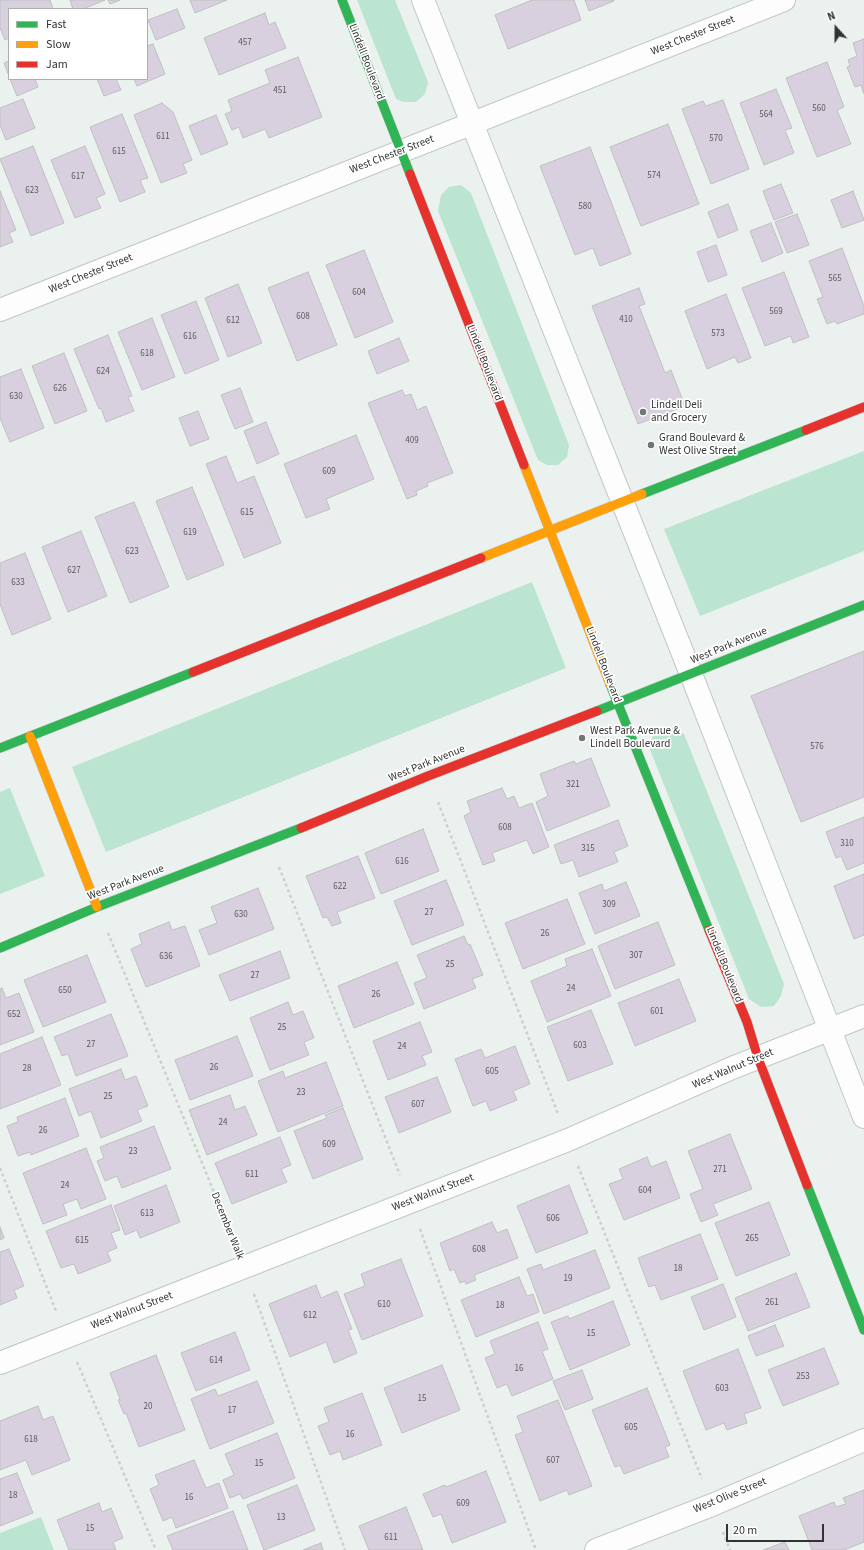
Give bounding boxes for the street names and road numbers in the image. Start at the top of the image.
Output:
street label: West Chester Street [649,13,737,59]
street label: Lindell Boulevard [345,22,387,102]
street label: West Chester Street [348,133,436,177]
street label: West Chester Street [47,251,135,297]
street label: Lindell Boulevard [463,323,505,403]
street label: Lindell Boulevard [582,625,624,705]
street label: West Park Avenue [689,625,769,667]
street label: West Park Avenue [387,743,467,785]
street label: West Park Avenue [86,862,166,904]
street label: Lindell Boulevard [703,925,745,1005]
street label: West Walnut Street [691,1046,775,1092]
street label: West Walnut Street [390,1171,476,1215]
street label: December Walk [208,1190,246,1262]
street label: West Walnut Street [89,1289,175,1333]
street label: West Olive Street [692,1475,768,1517]

